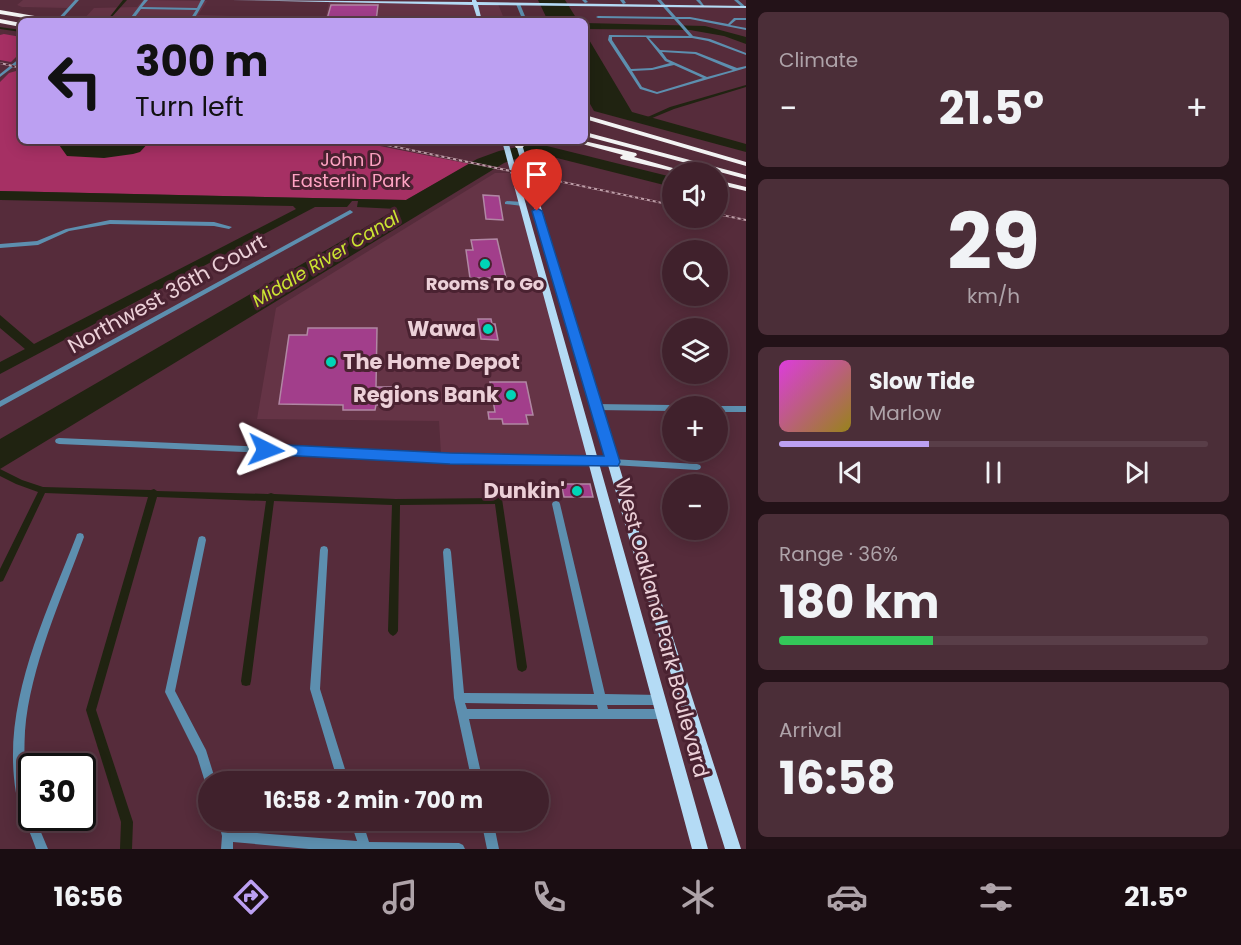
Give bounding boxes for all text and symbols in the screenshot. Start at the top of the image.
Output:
text: 300 m [135,32,269,91]
icon: left [36,42,114,120]
text: Climate [779,46,858,74]
text: 21.5° [939,77,1044,140]
text: − [779,85,797,132]
text: + [1185,85,1208,132]
text: Turn left [135,88,244,125]
park label: John D Easterlin Park [292,147,411,193]
pin [511,149,562,211]
icon: arrive [520,158,553,191]
map controls [662,162,728,540]
button: sound [662,162,728,228]
text: 29 [947,187,1040,296]
water label: Middle River Canal [247,204,405,313]
street label: Northwest 36th Court [62,227,271,360]
button: search [662,240,728,306]
marker: Rooms To Go [478,257,492,271]
place label: Rooms To Go [426,271,544,296]
text: km/h [967,282,1020,310]
place label: Wawa [407,314,476,343]
button: layers [662,318,728,384]
marker: Wawa [481,322,495,336]
place label: The Home Depot [343,347,520,376]
marker: The Home Depot [324,355,338,369]
text: Slow Tide [869,366,975,397]
place label: Regions Bank [353,380,499,409]
marker: Regions Bank [504,388,518,402]
button: + [662,396,728,462]
text: Marlow [869,399,941,427]
position arrow [234,418,298,482]
icon: previous [834,456,867,489]
icon: pause [977,456,1010,489]
icon: next [1120,456,1153,489]
button: − [662,474,728,540]
street label: West Oakland Park Boulevard [609,475,716,781]
place label: Dunkin' [483,476,565,505]
marker: Dunkin' [570,484,584,498]
text: Range · 36% [779,540,898,568]
text: 180 km [779,571,939,634]
text: Arrival [779,716,842,744]
text: 16:58 [779,747,896,810]
speed limit sign: 30 [18,753,96,831]
text: 16:58 · 2 min · 700 m [264,785,483,816]
icon: directions [230,876,272,918]
icon: music [379,876,421,918]
icon: phone [528,876,570,918]
icon: climate [677,876,719,918]
icon: car [826,876,868,918]
icon: filters [975,876,1017,918]
text: 16:56 [53,878,123,915]
text: 21.5° [1124,878,1187,915]

